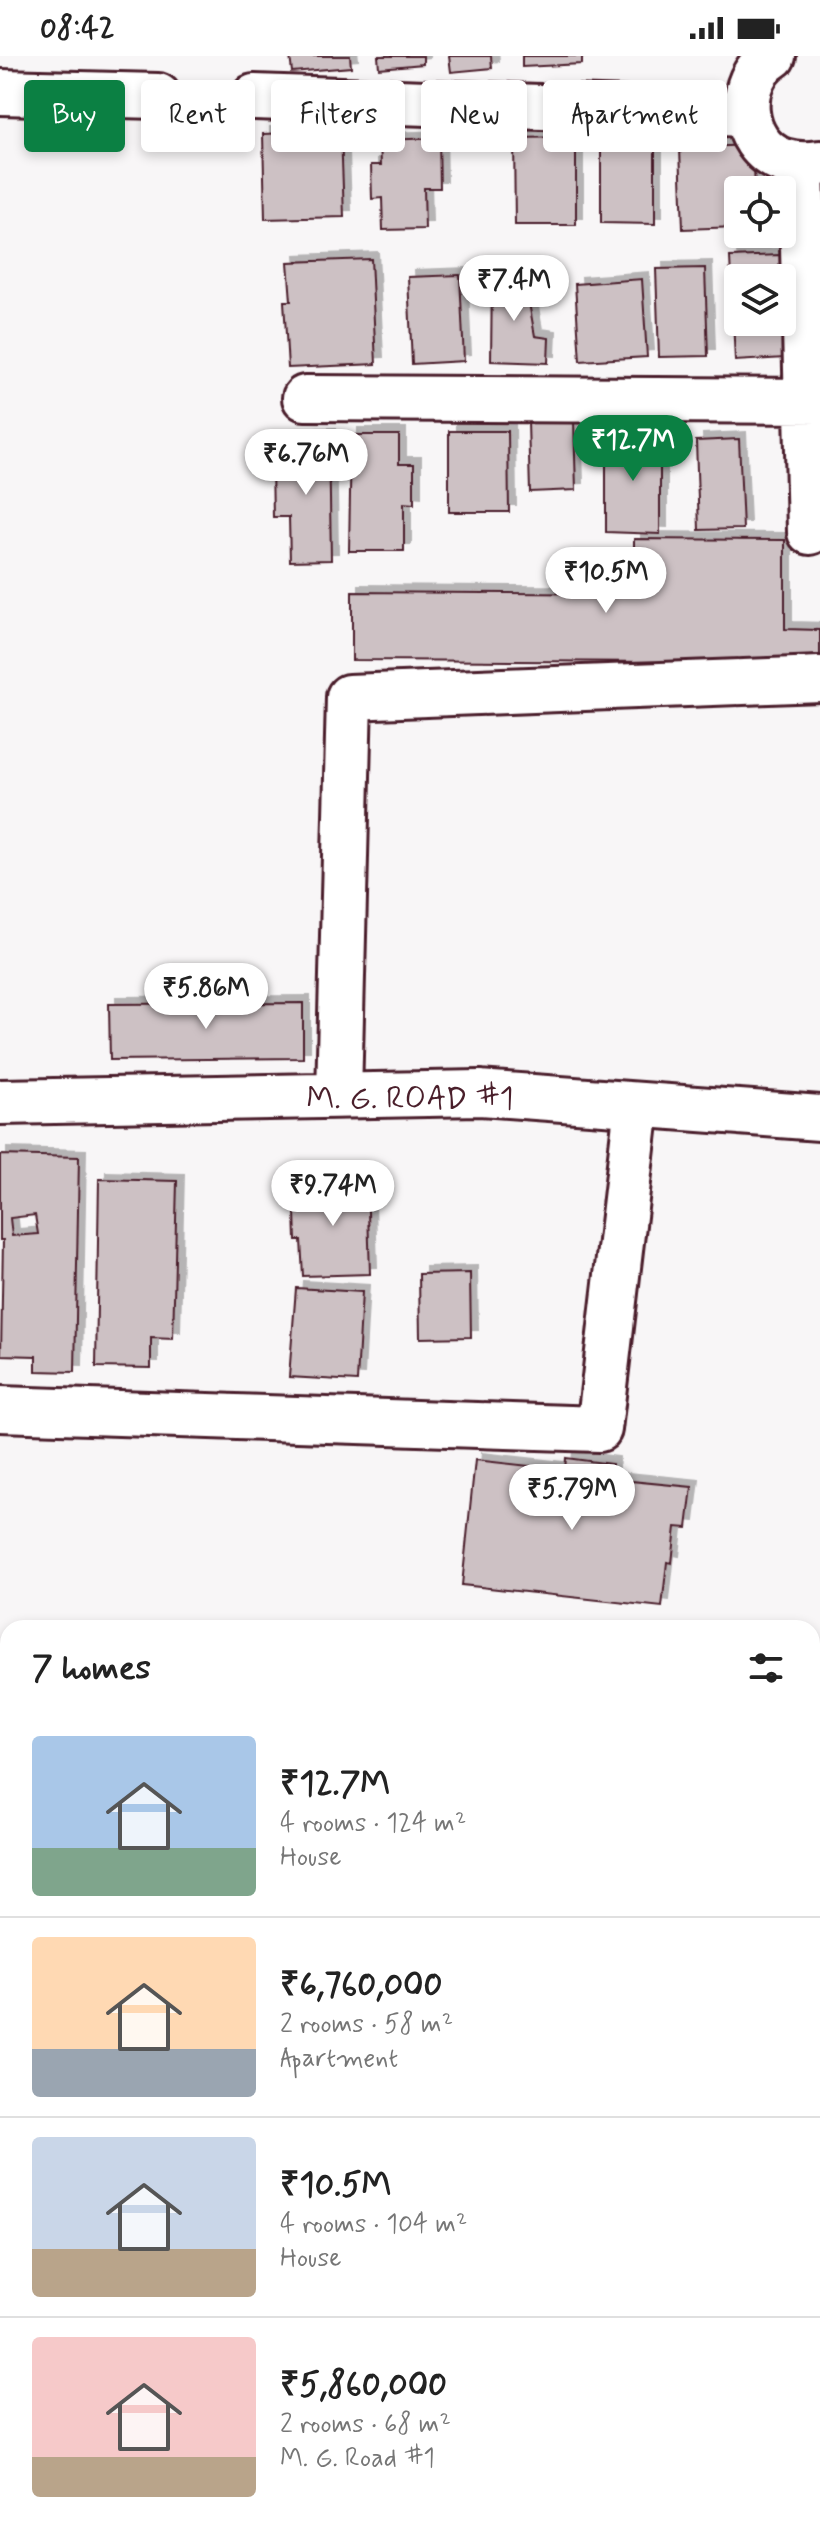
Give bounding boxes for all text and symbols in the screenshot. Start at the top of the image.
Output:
text: 08:42 [40,9,115,48]
chip: Buy [24,80,125,152]
chip: Rent [141,80,255,152]
chip: Filters [271,80,405,152]
chip: New [421,80,527,152]
chip: Apartment [543,80,727,152]
map controls [724,176,796,336]
button: locate [724,176,796,248]
pin: ₹7.4M [458,255,570,323]
text: ₹7.4M [477,264,551,298]
button: layers [724,264,796,336]
pin: ₹12.7M [568,415,698,483]
text: ₹12.7M [591,424,675,458]
pin: ₹6.76M [241,429,371,497]
text: ₹6.76M [263,438,349,472]
pin: ₹10.5M [541,547,671,615]
text: ₹10.5M [563,556,649,590]
pin: ₹5.86M [141,963,271,1031]
text: ₹5.86M [162,972,250,1006]
street label: M. G. ROAD #1 [306,1078,514,1120]
pin: ₹9.74M [268,1160,398,1228]
text: ₹9.74M [289,1169,377,1203]
pin: ₹5.79M [507,1464,637,1532]
text: ₹5.79M [527,1473,617,1507]
text: 7 homes [32,1646,151,1691]
icon: filters [744,1646,788,1690]
text: ₹12.7M [280,1762,390,1807]
icon: home [96,1768,192,1864]
text: 4 rooms · 124 m² [280,1807,466,1841]
text: House [280,1841,341,1875]
text: ₹6,760,000 [280,1963,443,2008]
icon: home [96,1969,192,2065]
text: 2 rooms · 58 m² [280,2008,453,2042]
text: Apartment [280,2042,398,2076]
text: ₹10.5M [280,2163,391,2208]
icon: home [96,2169,192,2265]
text: 4 rooms · 104 m² [280,2208,467,2242]
text: House [280,2242,341,2276]
text: ₹5,860,000 [280,2363,447,2408]
icon: home [96,2369,192,2465]
text: 2 rooms · 68 m² [280,2408,451,2442]
text: M. G. Road #1 [280,2442,435,2476]

